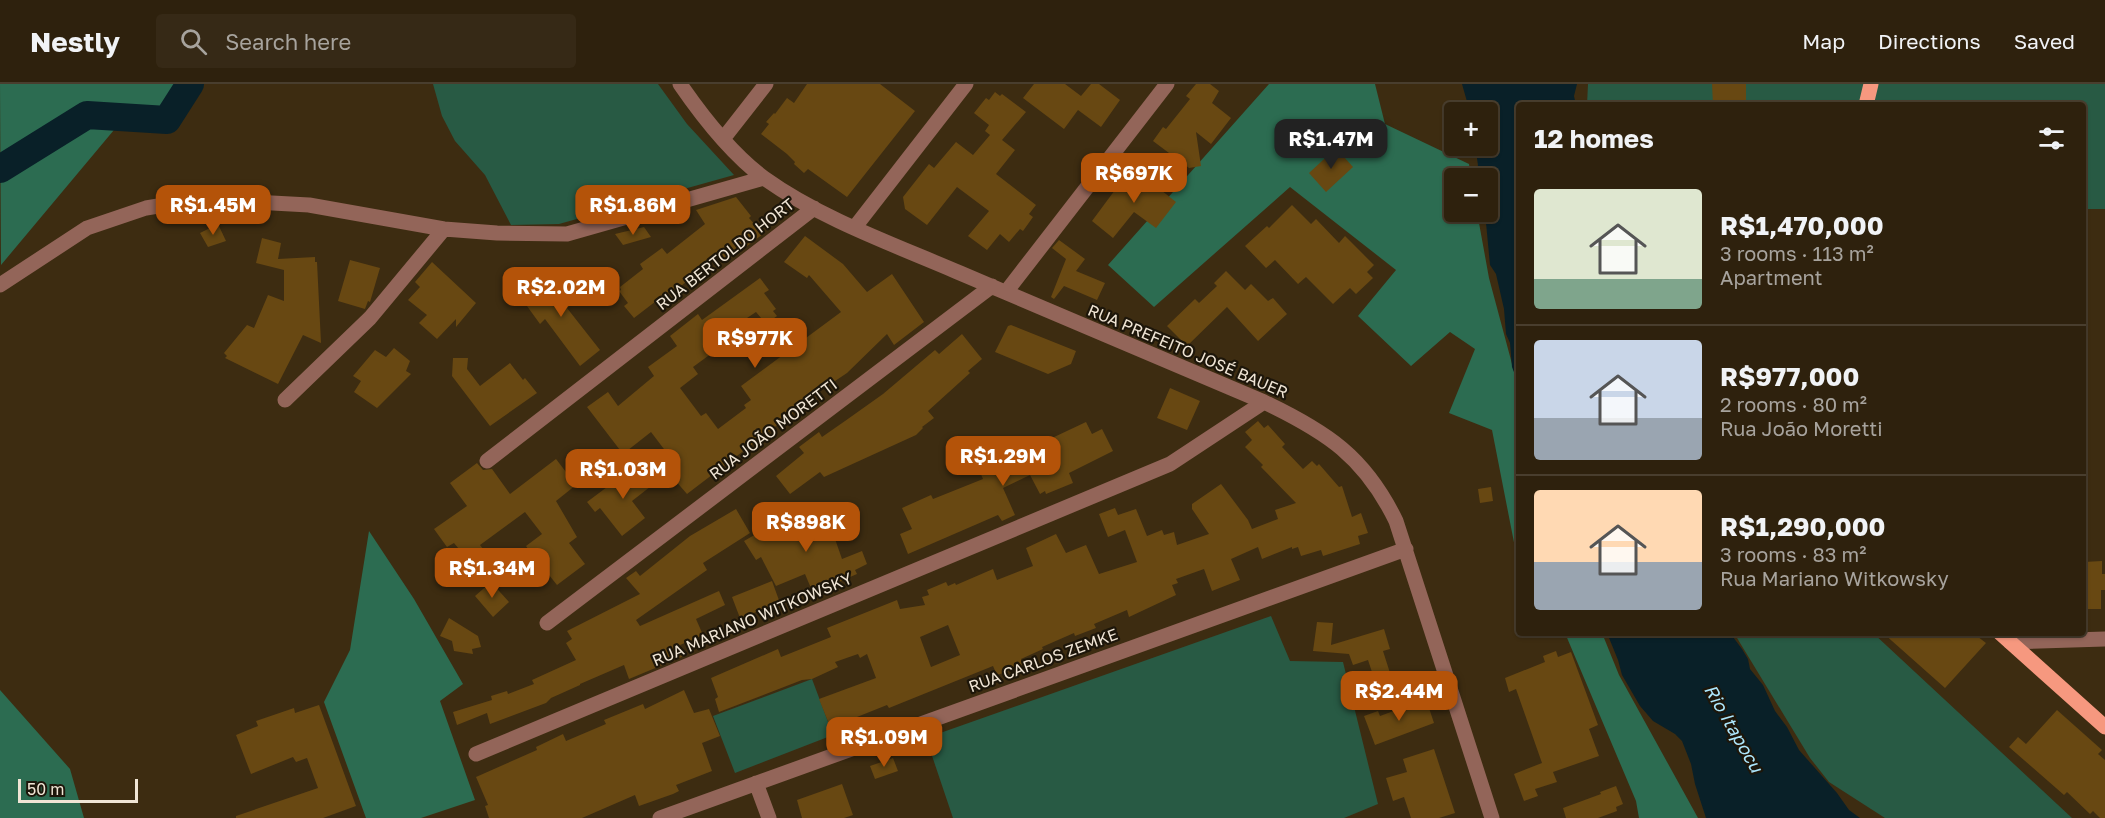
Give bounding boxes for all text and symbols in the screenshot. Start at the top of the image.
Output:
search box [156,14,576,68]
text: Nestly [30,25,120,58]
icon: search [177,25,210,58]
text: Search here [225,28,351,55]
text: Map [1802,28,1845,54]
text: Directions [1878,28,1981,54]
text: Saved [2014,28,2075,54]
map controls [1444,102,1498,222]
button: + [1444,102,1498,156]
pin: R$1.47M [1276,119,1386,170]
icon: filters [2035,122,2068,155]
text: 12 homes [1534,123,1654,154]
text: R$1.47M [1288,126,1374,150]
pin: R$697K [1085,153,1183,204]
text: R$697K [1095,160,1173,184]
button: − [1444,168,1498,222]
pin: R$1.45M [158,185,268,236]
pin: R$1.86M [578,185,688,236]
text: R$1.45M [170,192,256,216]
text: R$1.86M [589,192,677,216]
street label: RUA BERTOLDO HORT [652,194,798,314]
text: R$1,470,000 [1720,210,1884,241]
icon: home [1582,213,1654,285]
text: 3 rooms · 113 m² [1720,241,1874,265]
text: Apartment [1720,265,1823,289]
pin: R$2.02M [506,267,616,318]
text: R$2.02M [517,274,605,298]
street label: RUA PREFEITO JOSÉ BAUER [1085,300,1291,402]
pin: R$977K [706,318,804,369]
text: R$977K [717,325,793,349]
text: R$977,000 [1720,361,1859,392]
icon: home [1582,364,1654,436]
street label: RUA JOÃO MORETTI [705,374,841,484]
text: 2 rooms · 80 m² [1720,392,1867,416]
text: Rua João Moretti [1720,416,1883,440]
pin: R$1.29M [948,436,1058,487]
text: R$1.29M [960,443,1046,467]
pin: R$1.03M [568,449,678,500]
text: R$1.03M [580,456,667,480]
pin: R$898K [757,502,855,553]
text: R$898K [766,509,846,533]
text: R$1,290,000 [1720,511,1886,542]
icon: home [1582,514,1654,586]
text: 3 rooms · 83 m² [1720,542,1866,566]
pin: R$1.34M [437,548,547,599]
text: R$1.34M [449,555,535,579]
text: Rua Mariano Witkowsky [1720,566,1949,590]
street label: RUA MARIANO WITKOWSKY [649,567,856,670]
street label: RUA CARLOS ZEMKE [966,624,1120,696]
pin: R$2.44M [1344,671,1454,722]
text: R$2.44M [1355,678,1443,702]
water label: Rio Itapocu [1700,680,1769,777]
pin: R$1.09M [829,717,939,768]
text: R$1.09M [840,724,928,748]
scale bar [18,776,138,804]
text: 50 m [27,779,64,799]

